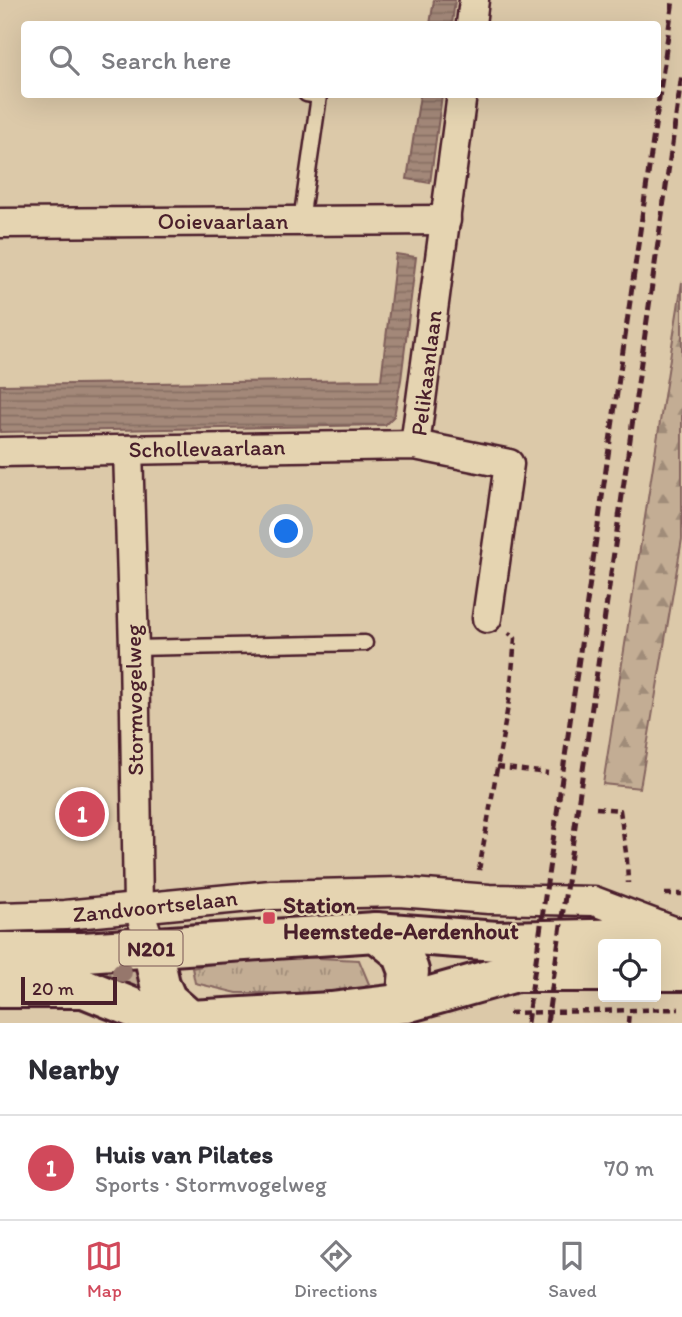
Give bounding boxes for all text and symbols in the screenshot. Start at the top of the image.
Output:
search box [21,21,661,98]
icon: search [45,41,83,79]
text: Search here [101,44,231,76]
street label: Ooievaarlaan [157,207,289,235]
street label: Pelikaanlaan [404,308,448,438]
street label: Schollevaarlaan [128,433,286,463]
your location [269,514,303,548]
street label: Stormvogelweg [119,624,149,776]
pin: 1 [59,788,105,840]
street label: Zandvoortselaan [71,883,239,929]
place label: Station Heemstede-Aerdenhout [283,891,519,945]
marker: Station Heemstede-Aerdenhout [261,910,277,926]
road number: N201 [120,930,182,965]
map controls [598,939,661,1002]
button: locate [598,939,661,1002]
scale bar [21,974,117,1006]
text: 20 m [32,977,74,1000]
text: Nearby [28,1050,119,1087]
text: Huis van Pilates [95,1138,273,1170]
text: 1 [46,1154,56,1182]
text: 70 m [604,1154,654,1182]
text: Sports · Stormvogelweg [95,1170,327,1198]
tab: Map [85,1237,123,1302]
tab: Directions [294,1237,378,1302]
tab: Saved [548,1237,597,1302]

